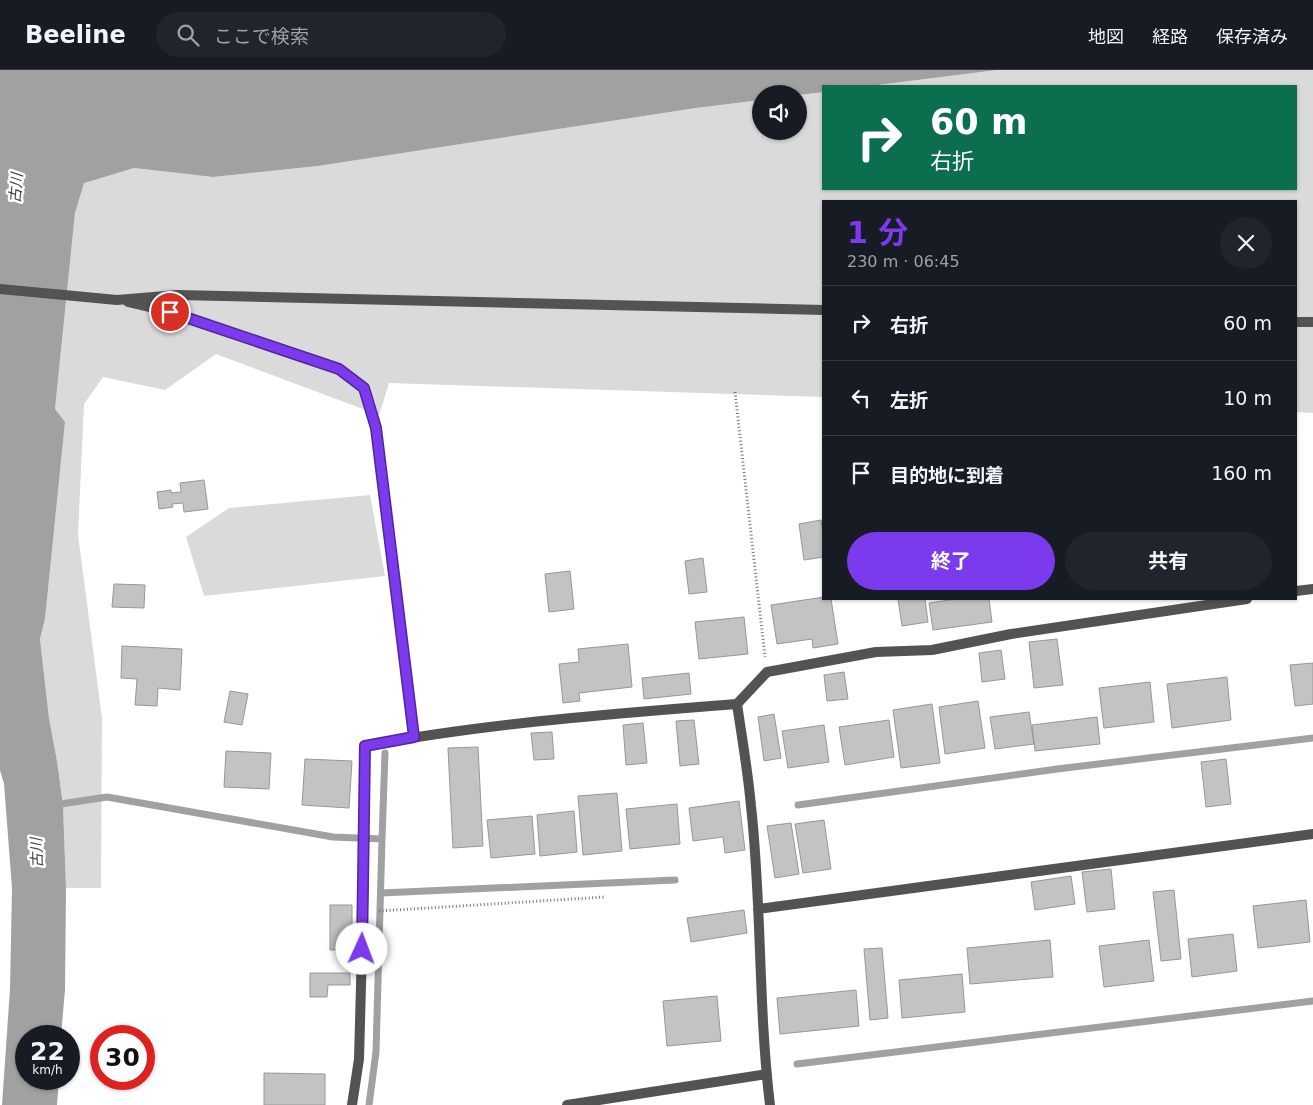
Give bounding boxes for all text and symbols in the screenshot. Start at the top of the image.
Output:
search box [156,12,506,57]
text: Beeline [25,21,126,49]
icon: search [174,21,202,49]
text: ここで検索 [214,25,309,47]
text: 地図 [1088,26,1124,47]
text: 経路 [1152,26,1188,47]
text: 保存済み [1216,26,1288,47]
map controls [752,85,807,140]
button: sound [752,85,807,140]
text: 60 m [930,102,1027,142]
icon: right [847,105,912,170]
text: 右折 [930,149,974,174]
water label: 古川 [6,170,26,204]
text: 1 分 [847,215,908,250]
button: close [1220,217,1272,269]
text: 230 m · 06:45 [847,252,960,271]
pin [149,291,191,333]
icon: arrive [156,298,184,326]
icon: right [847,309,875,337]
text: 60 m [1223,312,1272,334]
text: 右折 [890,314,928,336]
icon: left [847,384,875,412]
text: 10 m [1223,387,1272,409]
text: 左折 [890,389,928,411]
icon: arrive [847,459,875,487]
text: 160 m [1211,462,1272,484]
text: 目的地に到着 [890,464,1004,486]
button: 終了 [847,532,1055,590]
button: 共有 [1065,532,1272,590]
water label: 古川 [27,836,47,868]
position arrow [335,922,387,974]
speed limit sign: 30 [90,1025,155,1090]
text: 22 [30,1037,65,1066]
text: km/h [32,1063,63,1077]

